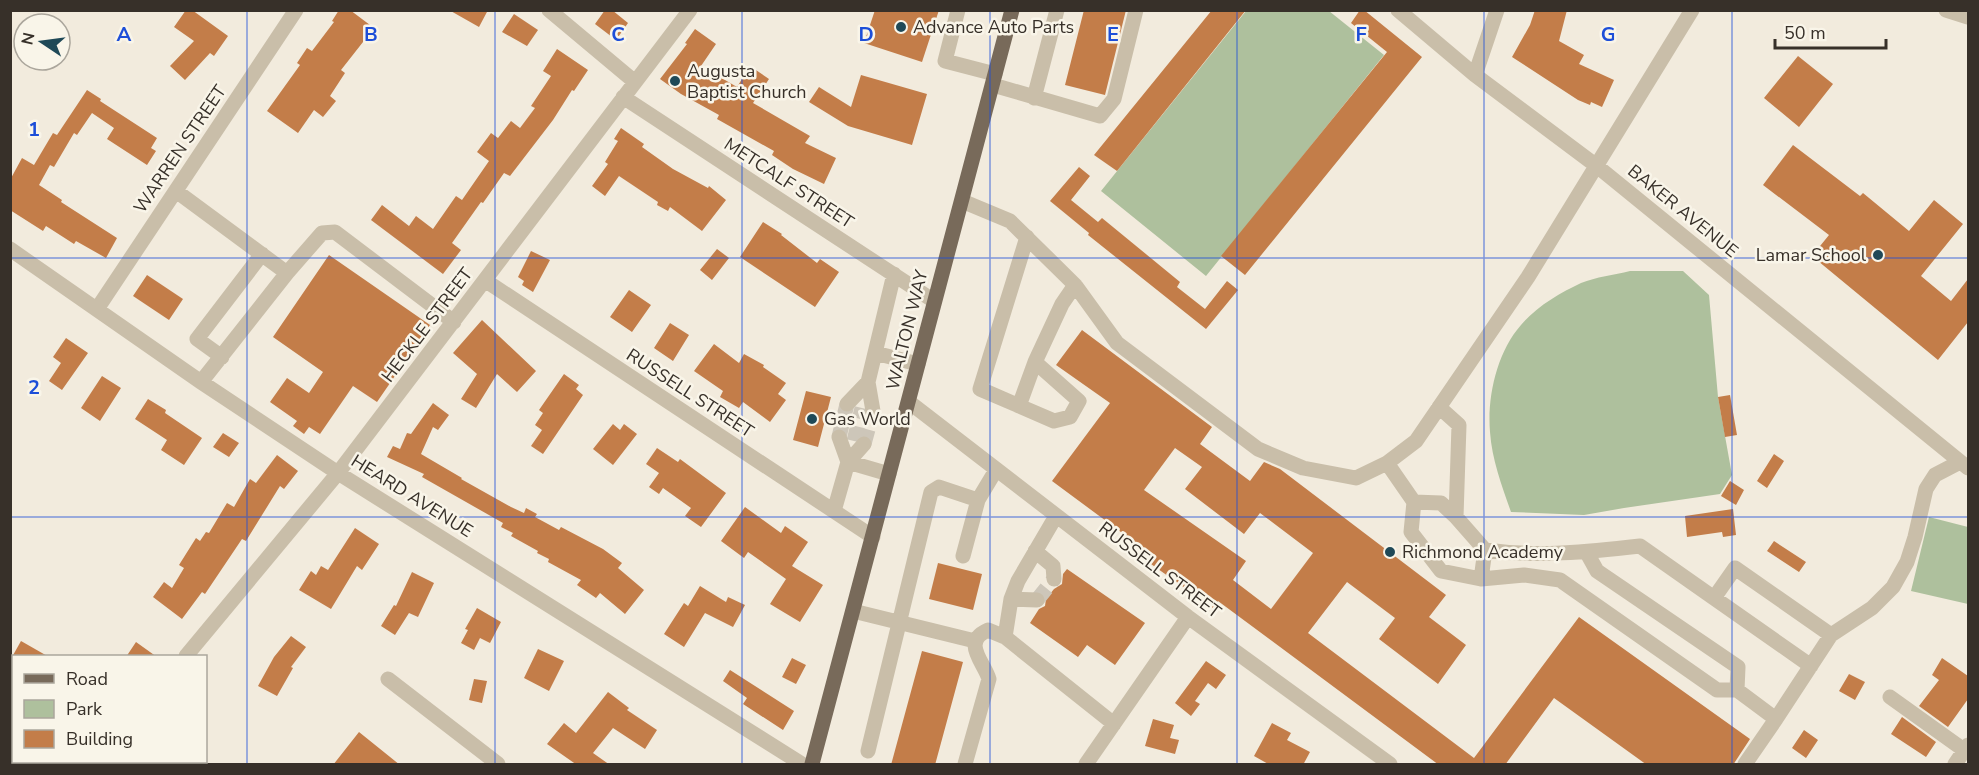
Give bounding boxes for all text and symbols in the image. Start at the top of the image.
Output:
north arrow [12,12,72,72]
scale bar [1775,12,1886,50]
place label: Advance Auto Parts [913,15,1074,39]
marker: Advance Auto Parts [894,20,908,34]
text: A [117,21,132,48]
text: B [364,21,378,48]
text: C [611,21,625,48]
text: D [858,21,874,48]
text: E [1107,21,1119,48]
text: F [1355,21,1367,48]
text: G [1601,21,1615,48]
text: 50 m [1784,21,1826,45]
text: N [16,31,40,47]
place label: Augusta Baptist Church [687,59,806,104]
marker: Augusta Baptist Church [668,74,682,88]
street label: WARREN STREET [128,80,232,218]
text: 1 [28,116,40,143]
street label: METCALF STREET [719,132,859,234]
street label: BAKER AVENUE [1623,159,1743,263]
place label: Lamar School [1756,243,1867,267]
marker: Lamar School [1871,248,1885,262]
street label: HECKLE STREET [376,263,478,387]
street label: WALTON WAY [881,267,934,392]
street label: RUSSELL STREET [622,343,758,443]
text: 2 [28,374,40,401]
place label: Gas World [824,407,911,431]
marker: Gas World [805,412,819,426]
street label: HEARD AVENUE [347,449,477,543]
street label: RUSSELL STREET [1094,516,1226,624]
place label: Richmond Academy [1402,540,1564,564]
marker: Richmond Academy [1383,545,1397,559]
legend [12,655,207,763]
text: Road [66,667,108,691]
text: Park [66,697,103,721]
text: Building [66,727,133,751]

